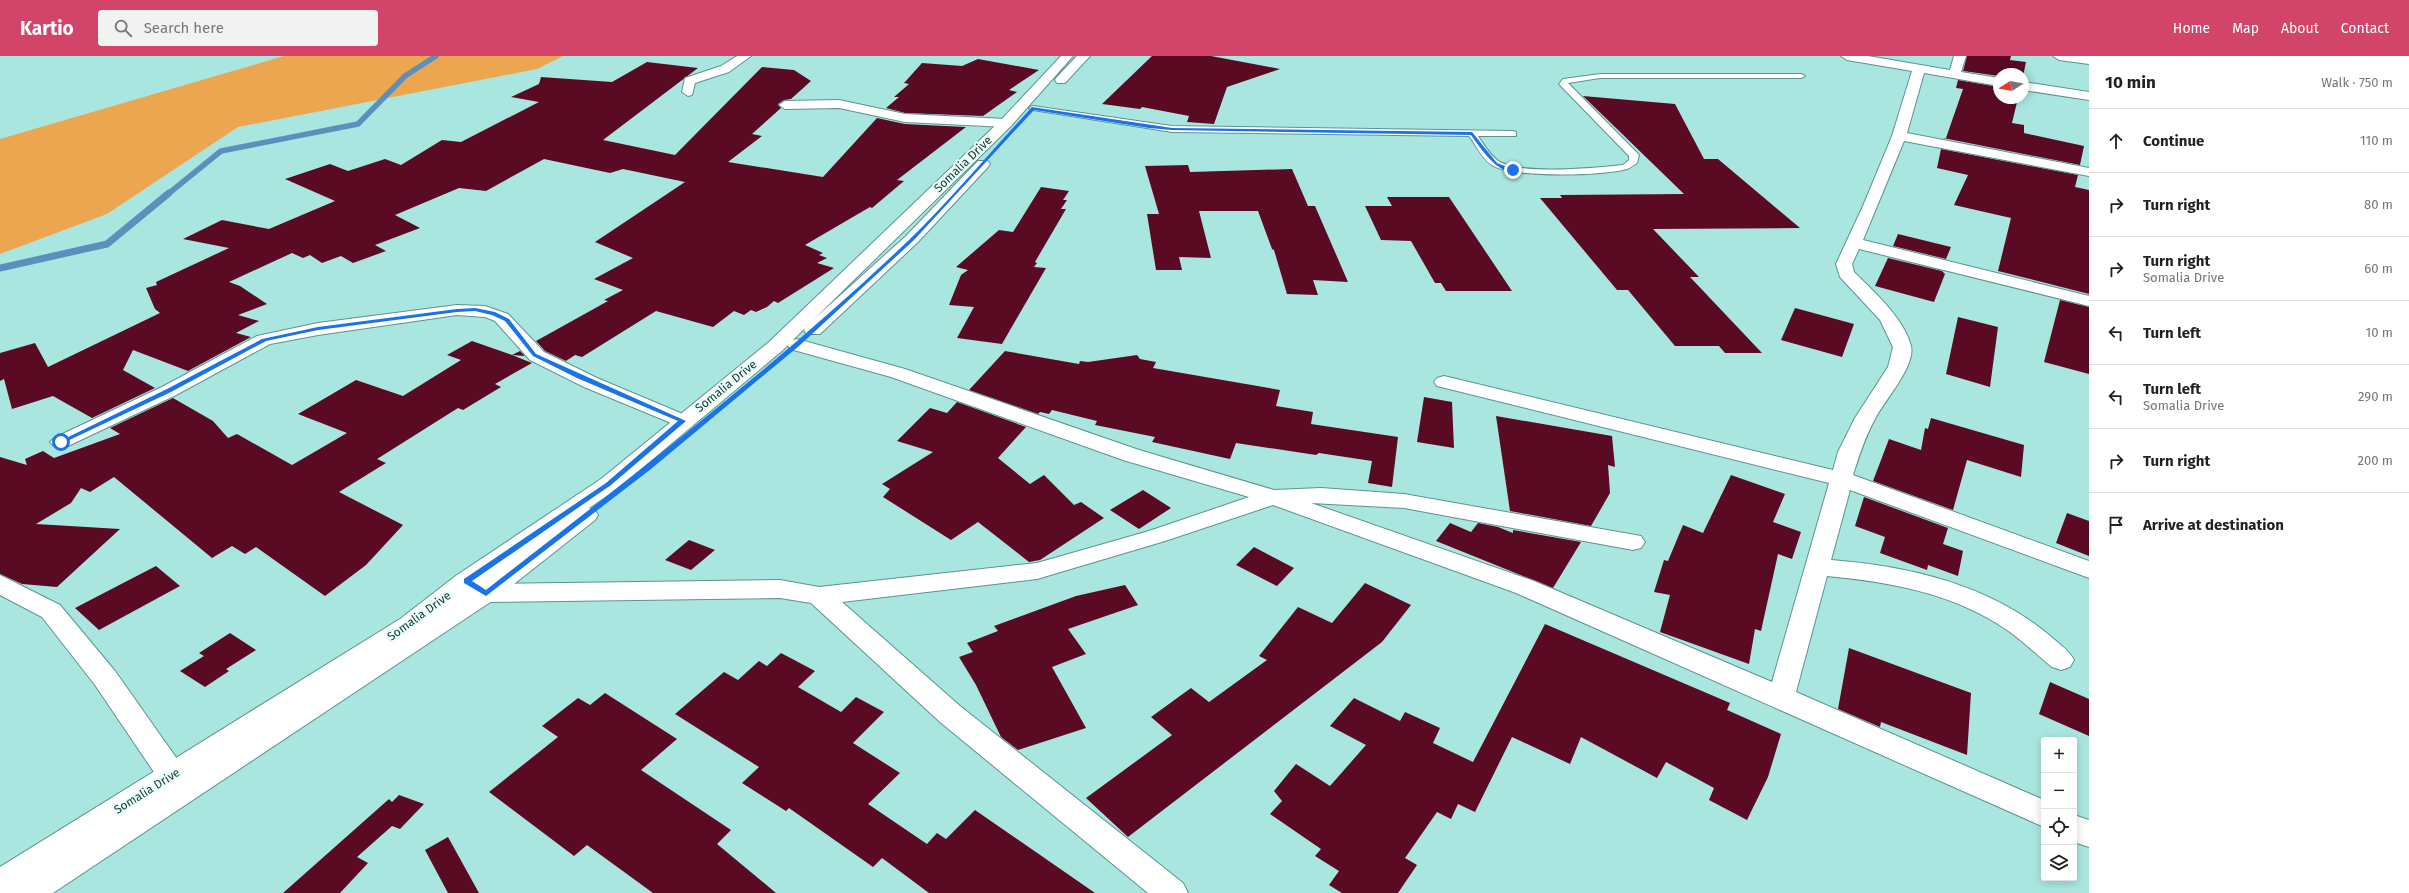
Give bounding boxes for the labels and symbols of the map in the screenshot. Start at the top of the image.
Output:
north arrow [1993,68,2029,104]
street label: Somalia Drive [931,133,995,195]
route end [1504,161,1522,179]
street label: Somalia Drive [692,357,760,415]
route start [52,433,70,451]
street label: Somalia Drive [385,588,453,644]
street label: Somalia Drive [111,765,183,817]

